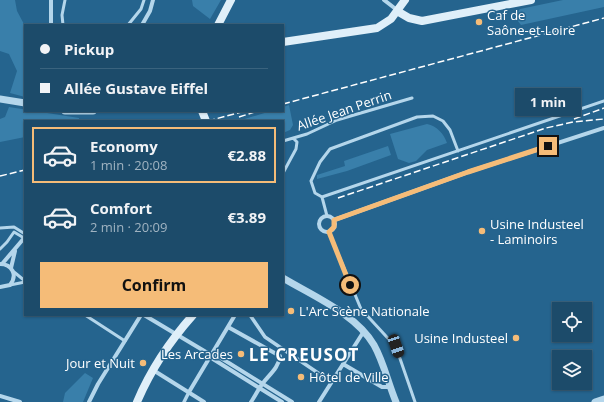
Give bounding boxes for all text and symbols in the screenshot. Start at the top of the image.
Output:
place label: Caf de Saône-et-Loire [487,6,575,39]
marker: Caf de Saône-et-Loire [474,17,484,27]
text: Pickup [64,39,114,59]
text: Allée Gustave Eiffel [64,78,208,98]
street label: Allée Jean Perrin [294,85,394,135]
callout: 1 min [515,88,581,116]
text: 1 min [530,93,566,111]
text: Economy [90,136,158,156]
icon: car [42,137,78,173]
route end [539,137,557,155]
text: €2.88 [227,145,266,165]
text: 1 min · 20:08 [90,156,167,174]
text: Comfort [90,198,152,218]
icon: car [42,199,78,235]
text: €3.89 [227,207,266,227]
place label: Usine Industeel - Laminoirs [490,215,584,248]
text: 2 min · 20:09 [90,218,167,236]
marker: Usine Industeel - Laminoirs [477,226,487,236]
button: Confirm [40,262,268,308]
route start [341,276,359,294]
place label: L'Arc Scène Nationale [299,302,430,320]
map controls [552,302,592,390]
button: locate [552,302,592,342]
marker: L'Arc Scène Nationale [286,306,296,316]
place label: Usine Industeel [414,329,508,347]
car [386,333,406,359]
marker: Usine Industeel [511,333,521,343]
district label: LE CREUSOT [249,343,359,366]
place label: Les Arcades [161,345,233,363]
marker: Les Arcades [236,349,246,359]
button: layers [552,350,592,390]
place label: Jour et Nuit [64,354,135,372]
marker: Jour et Nuit [138,358,148,368]
place label: Hôtel de Ville [309,368,389,386]
marker: Hôtel de Ville [296,372,306,382]

